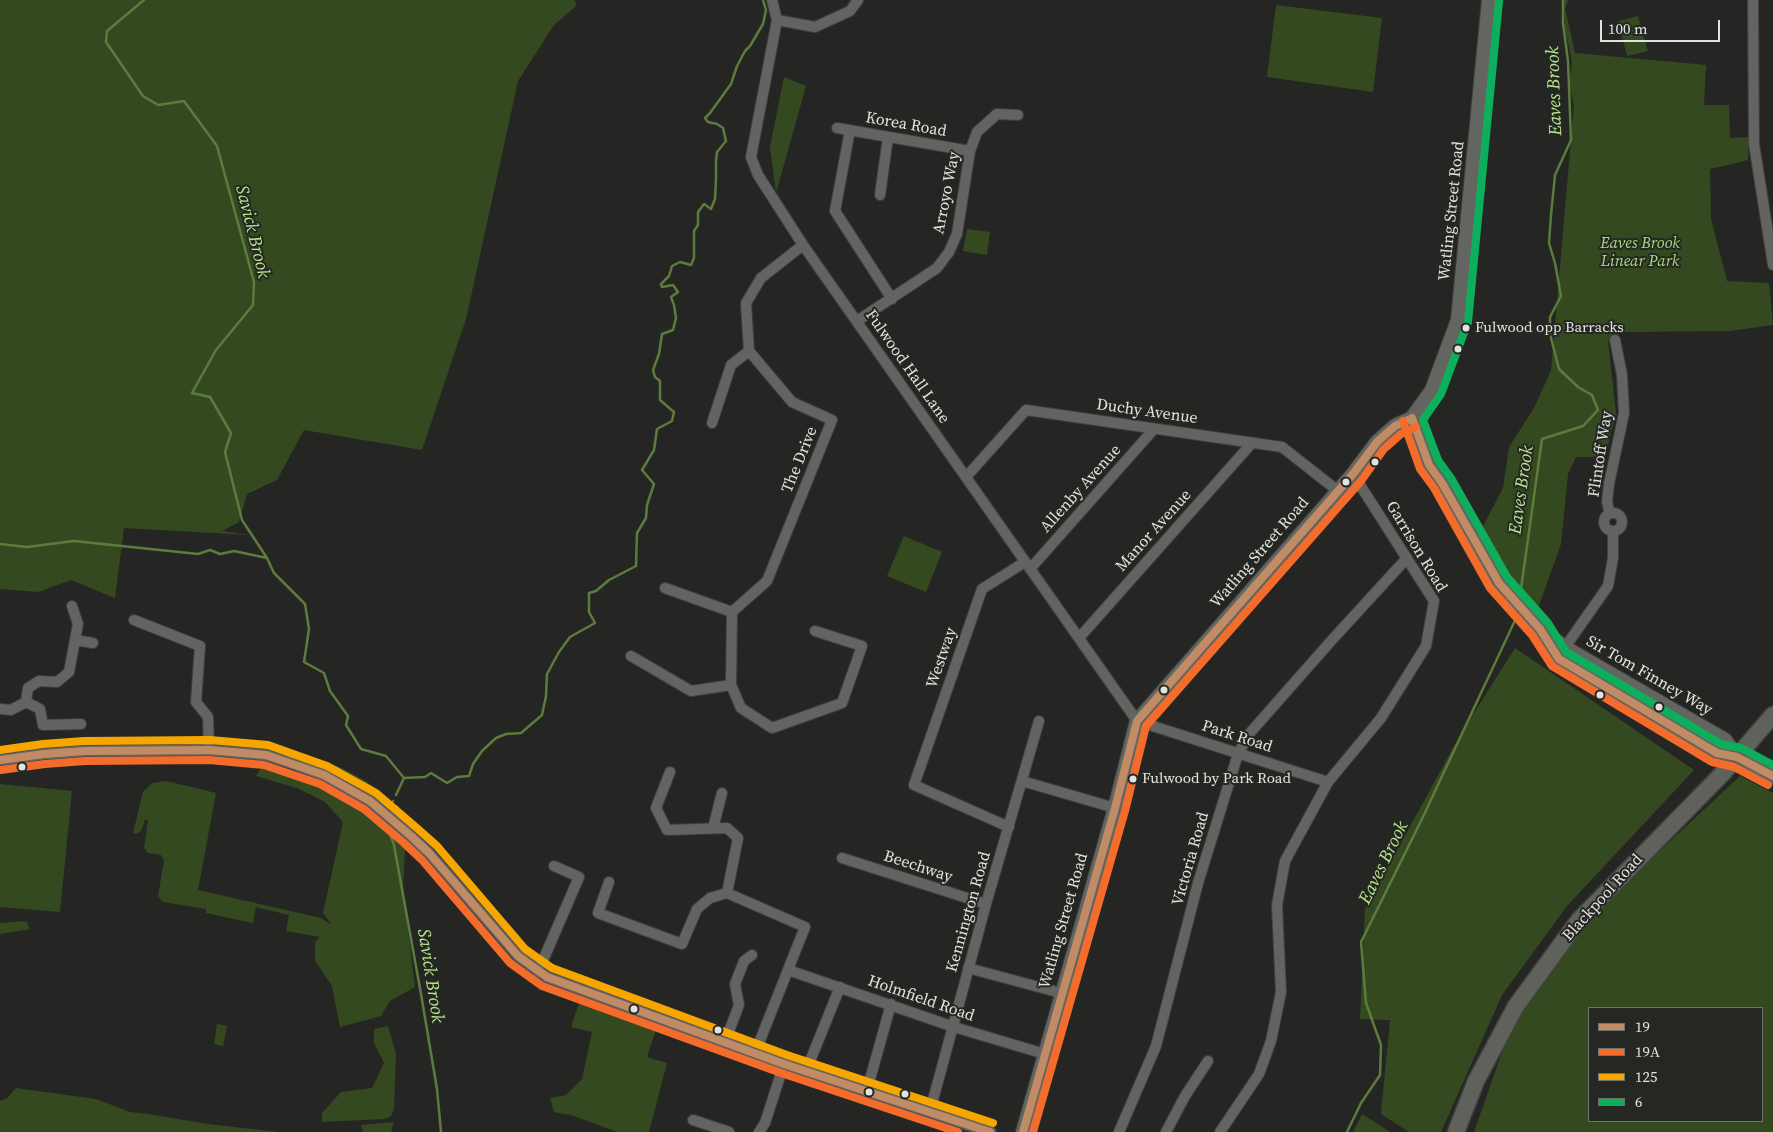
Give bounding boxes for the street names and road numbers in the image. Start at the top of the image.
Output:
street label: Korea Road [864,108,948,142]
street label: Watling Street Road [1435,140,1469,282]
street label: Arroyo Way [930,150,964,236]
street label: Fulwood Hall Lane [861,306,953,428]
street label: Duchy Avenue [1095,395,1199,429]
street label: Flintoff Way [1585,409,1617,499]
street label: The Drive [778,424,822,496]
street label: Allenby Avenue [1037,441,1125,537]
street label: Manor Avenue [1112,486,1196,576]
street label: Watling Street Road [1207,494,1313,612]
street label: Garrison Road [1381,498,1451,596]
street label: Westway [923,625,961,691]
street label: Sir Tom Finney Way [1582,632,1716,720]
street label: Park Road [1199,717,1275,757]
street label: Victoria Road [1168,810,1214,908]
street label: Beechway [881,847,955,887]
street label: Kennington Road [943,850,995,974]
street label: Watling Street Road [1035,851,1093,991]
street label: Blackpool Road [1559,851,1647,945]
street label: Holmfield Road [865,972,977,1026]

